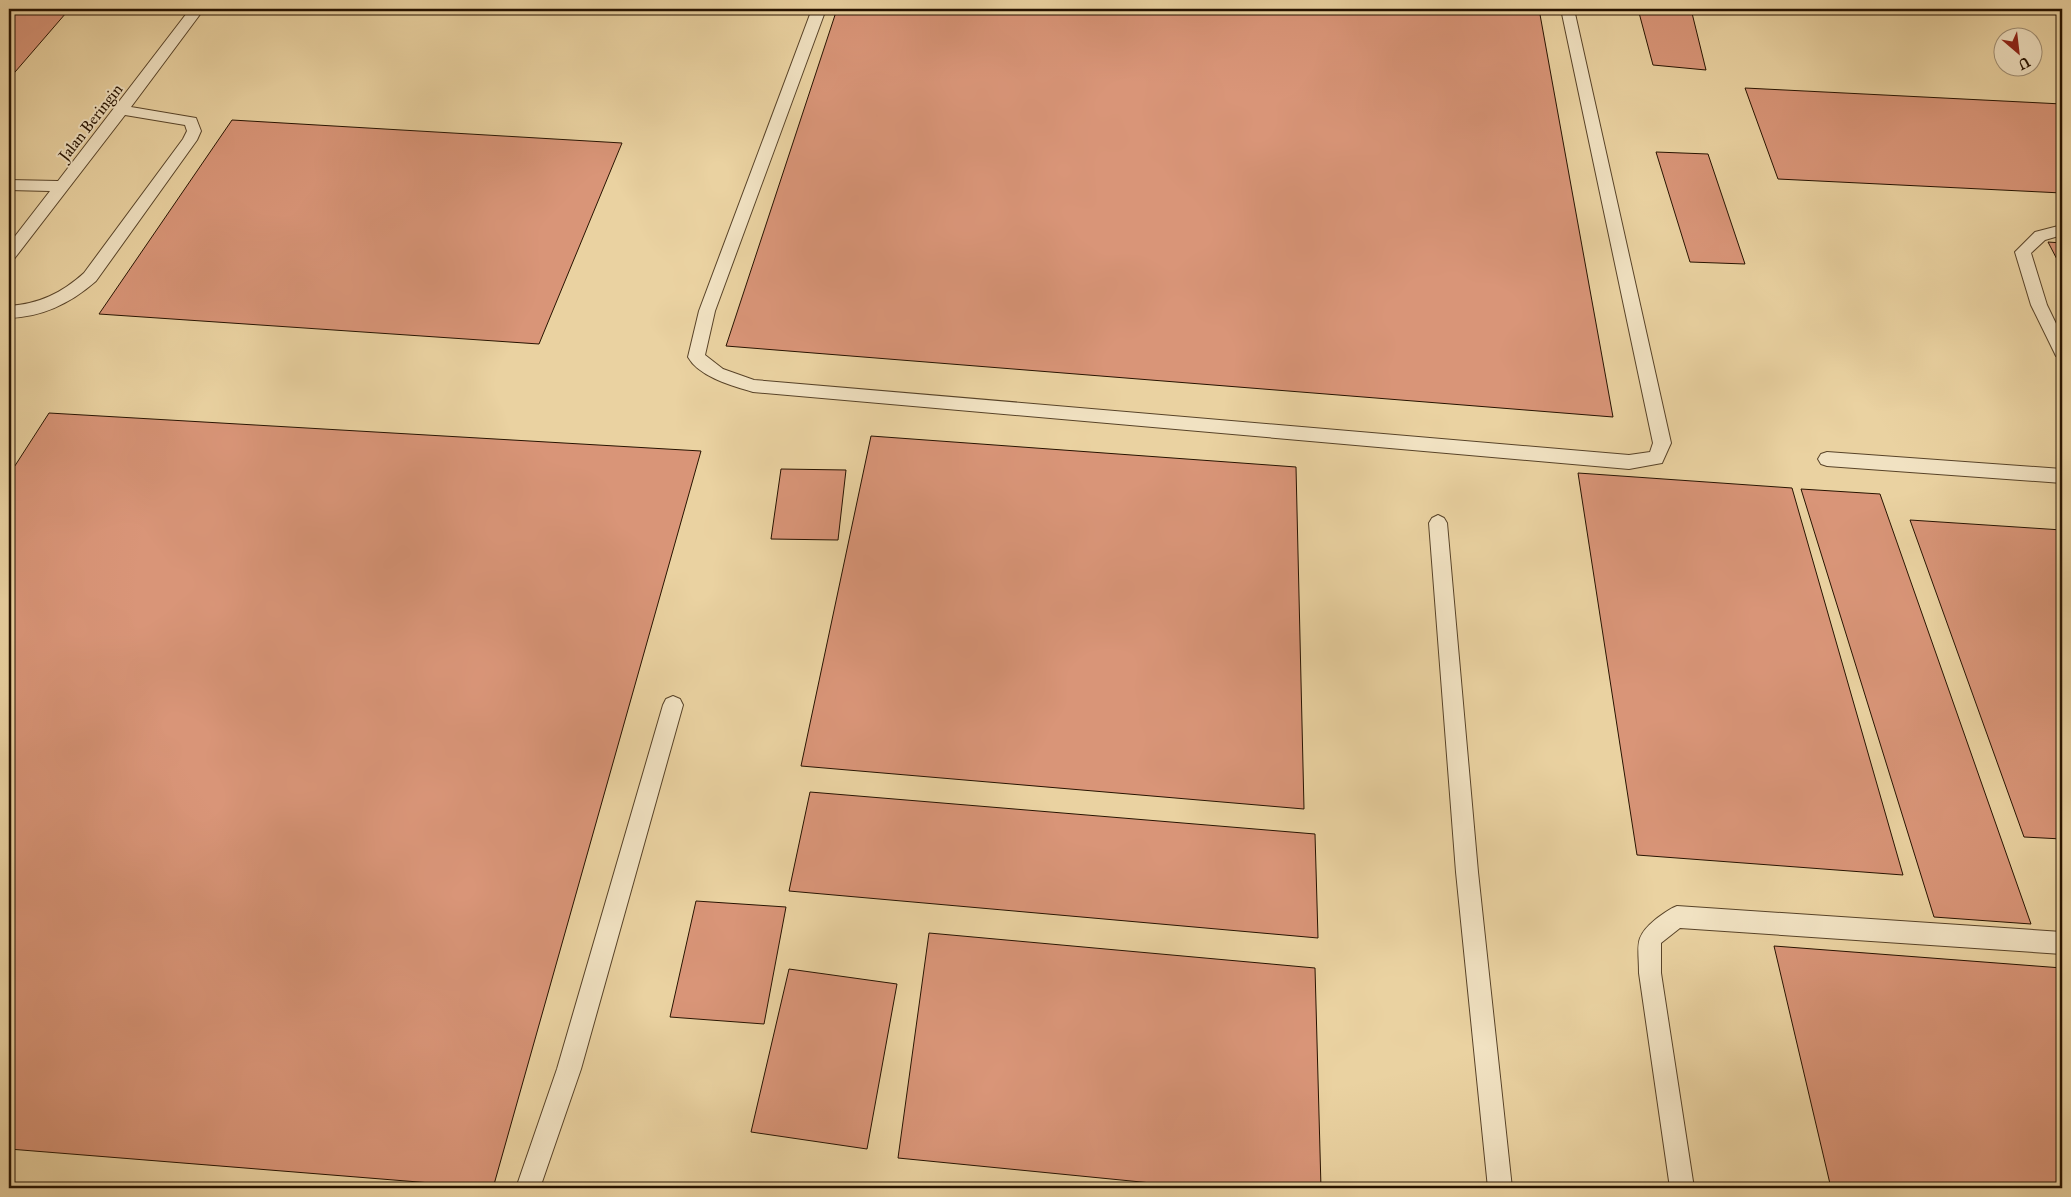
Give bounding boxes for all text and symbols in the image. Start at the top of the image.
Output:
north arrow [1994,28,2044,78]
text: U [2014,53,2033,74]
street label: Jalan Beringin [53,80,127,167]

